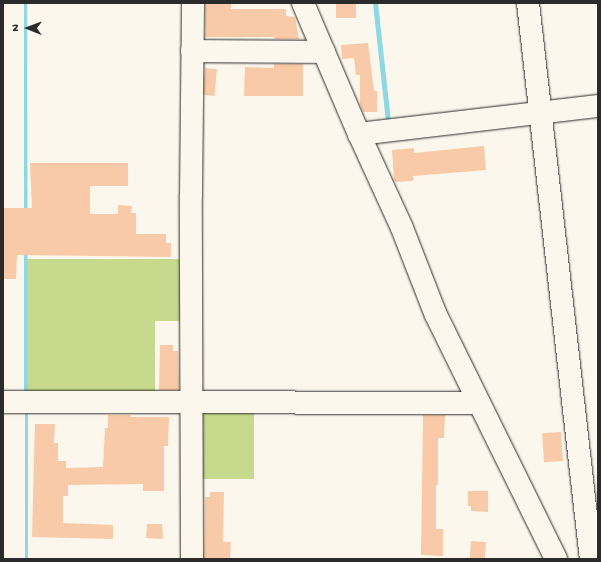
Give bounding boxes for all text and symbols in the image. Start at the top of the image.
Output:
north arrow [8,8,48,48]
text: N [10,24,22,31]

